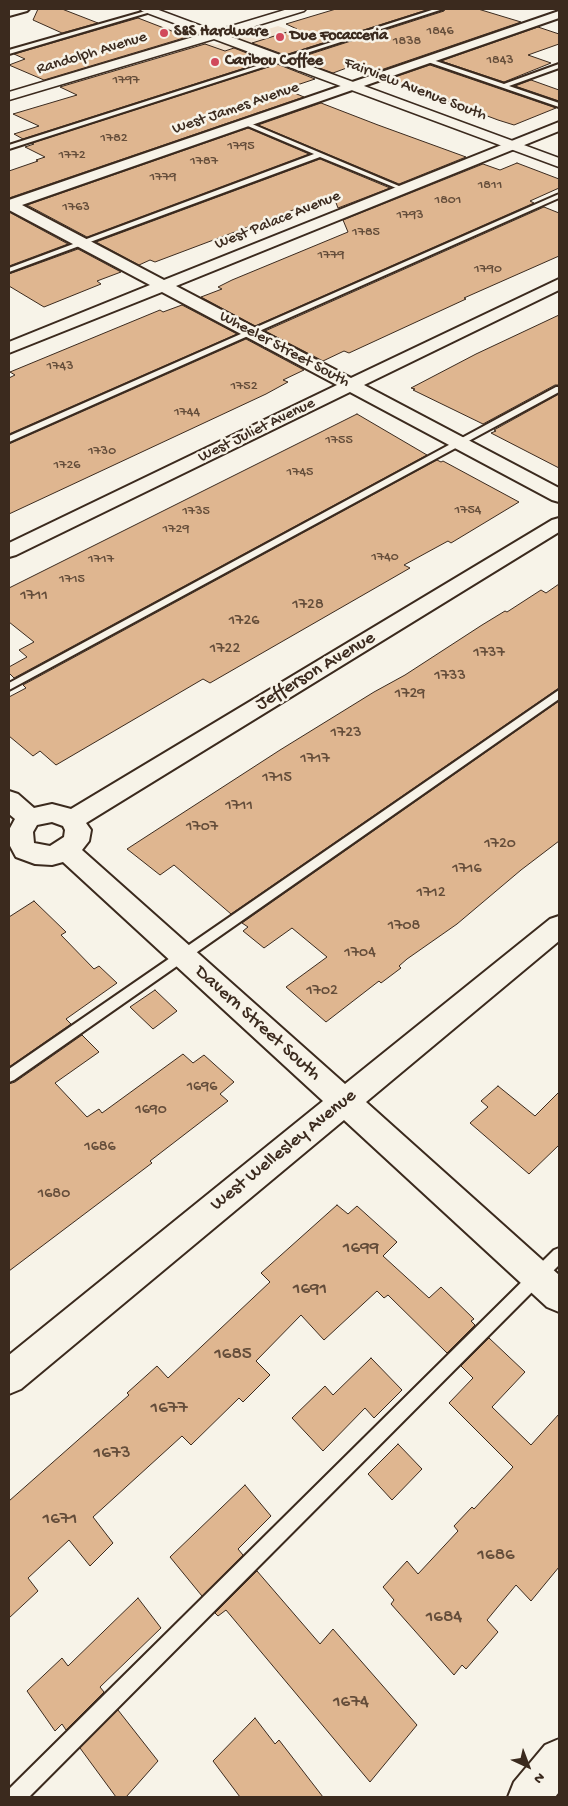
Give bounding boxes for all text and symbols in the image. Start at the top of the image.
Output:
place label: S&S Hardware [174,23,268,43]
house number: 1846 [426,24,454,40]
marker: S&S Hardware [158,27,170,39]
place label: Due Focacceria [290,27,388,47]
street label: Randolph Avenue [34,28,150,80]
marker: Due Focacceria [274,31,286,43]
house number: 1838 [393,34,421,50]
place label: Caribou Coffee [225,52,323,72]
house number: 1843 [486,53,514,69]
street label: Fairview Avenue South [341,54,489,126]
marker: Caribou Coffee [209,56,221,68]
house number: 1797 [112,73,140,89]
street label: West James Avenue [170,78,302,140]
house number: 1782 [100,131,128,147]
house number: 1795 [227,139,255,155]
house number: 1772 [58,148,86,164]
house number: 1787 [190,154,218,170]
house number: 1779 [149,170,177,186]
house number: 1811 [478,178,502,194]
street label: West Palace Avenue [212,187,344,255]
house number: 1801 [435,193,461,209]
house number: 1763 [62,200,90,216]
house number: 1793 [396,208,424,224]
house number: 1785 [352,225,380,241]
house number: 1779 [317,248,345,264]
house number: 1790 [474,262,502,278]
street label: Wheeler Street South [216,308,352,392]
house number: 1743 [47,359,73,375]
house number: 1752 [230,379,258,395]
street label: West Juliet Avenue [195,394,319,468]
house number: 1744 [174,405,200,421]
house number: 1755 [325,433,353,449]
house number: 1730 [88,444,116,460]
house number: 1726 [54,458,80,474]
house number: 1745 [287,465,313,481]
house number: 1754 [455,503,481,519]
house number: 1735 [182,504,210,520]
house number: 1729 [163,522,189,538]
house number: 1740 [371,550,399,566]
house number: 1717 [88,552,114,568]
house number: 1715 [59,572,85,588]
house number: 1711 [20,587,48,607]
house number: 1728 [292,596,324,616]
house number: 1726 [229,612,259,632]
street label: Jefferson Avenue [252,627,380,717]
house number: 1722 [210,640,240,660]
house number: 1737 [473,644,505,664]
house number: 1733 [434,667,466,687]
house number: 1729 [395,685,425,705]
house number: 1723 [331,724,361,744]
house number: 1717 [300,750,330,770]
house number: 1715 [262,769,292,789]
house number: 1711 [225,797,253,817]
house number: 1707 [186,818,218,838]
house number: 1720 [484,835,516,855]
house number: 1716 [452,860,482,880]
house number: 1712 [416,884,446,904]
house number: 1708 [388,917,420,937]
house number: 1704 [344,944,376,964]
street label: Davern Street South [189,961,325,1087]
house number: 1702 [306,982,338,1002]
house number: 1696 [187,1078,217,1098]
street label: West Wellesley Avenue [206,1085,362,1217]
house number: 1690 [135,1101,167,1121]
house number: 1686 [84,1138,116,1158]
house number: 1680 [38,1185,70,1205]
house number: 1699 [343,1238,379,1260]
house number: 1691 [293,1279,327,1301]
house number: 1685 [214,1344,252,1366]
house number: 1677 [150,1398,188,1420]
house number: 1673 [93,1443,131,1465]
house number: 1671 [43,1509,77,1531]
house number: 1686 [477,1545,515,1567]
house number: 1684 [426,1607,462,1629]
house number: 1674 [333,1692,369,1714]
north arrow [503,1741,553,1791]
text: N [529,1768,548,1787]

